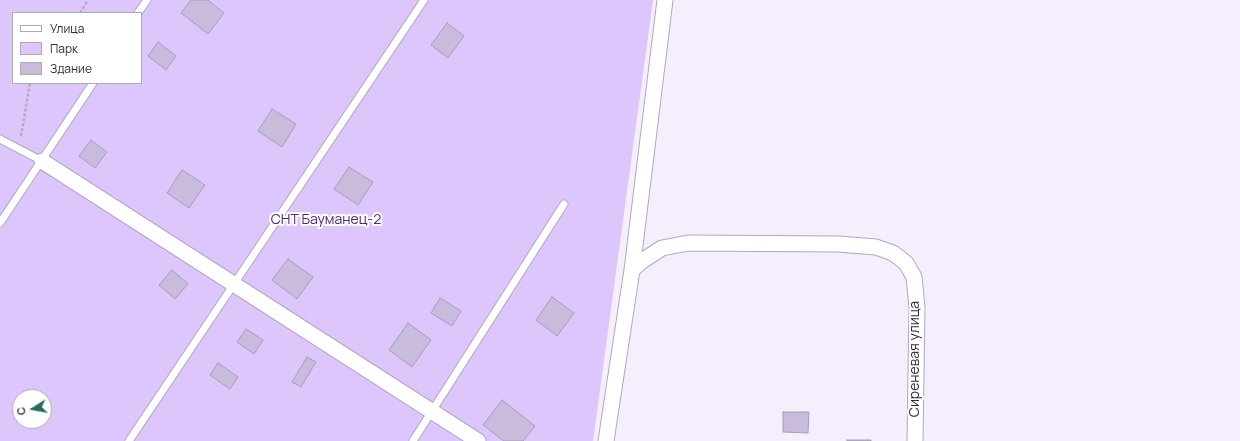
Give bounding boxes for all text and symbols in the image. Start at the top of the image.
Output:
legend [12,12,142,84]
text: Улица [50,20,84,37]
text: Парк [50,40,78,57]
text: Здание [50,60,92,77]
park label: СНТ Бауманец-2 [271,212,381,228]
street label: Сиреневая улица [907,301,923,417]
north arrow [12,389,52,429]
text: С [13,406,29,417]

